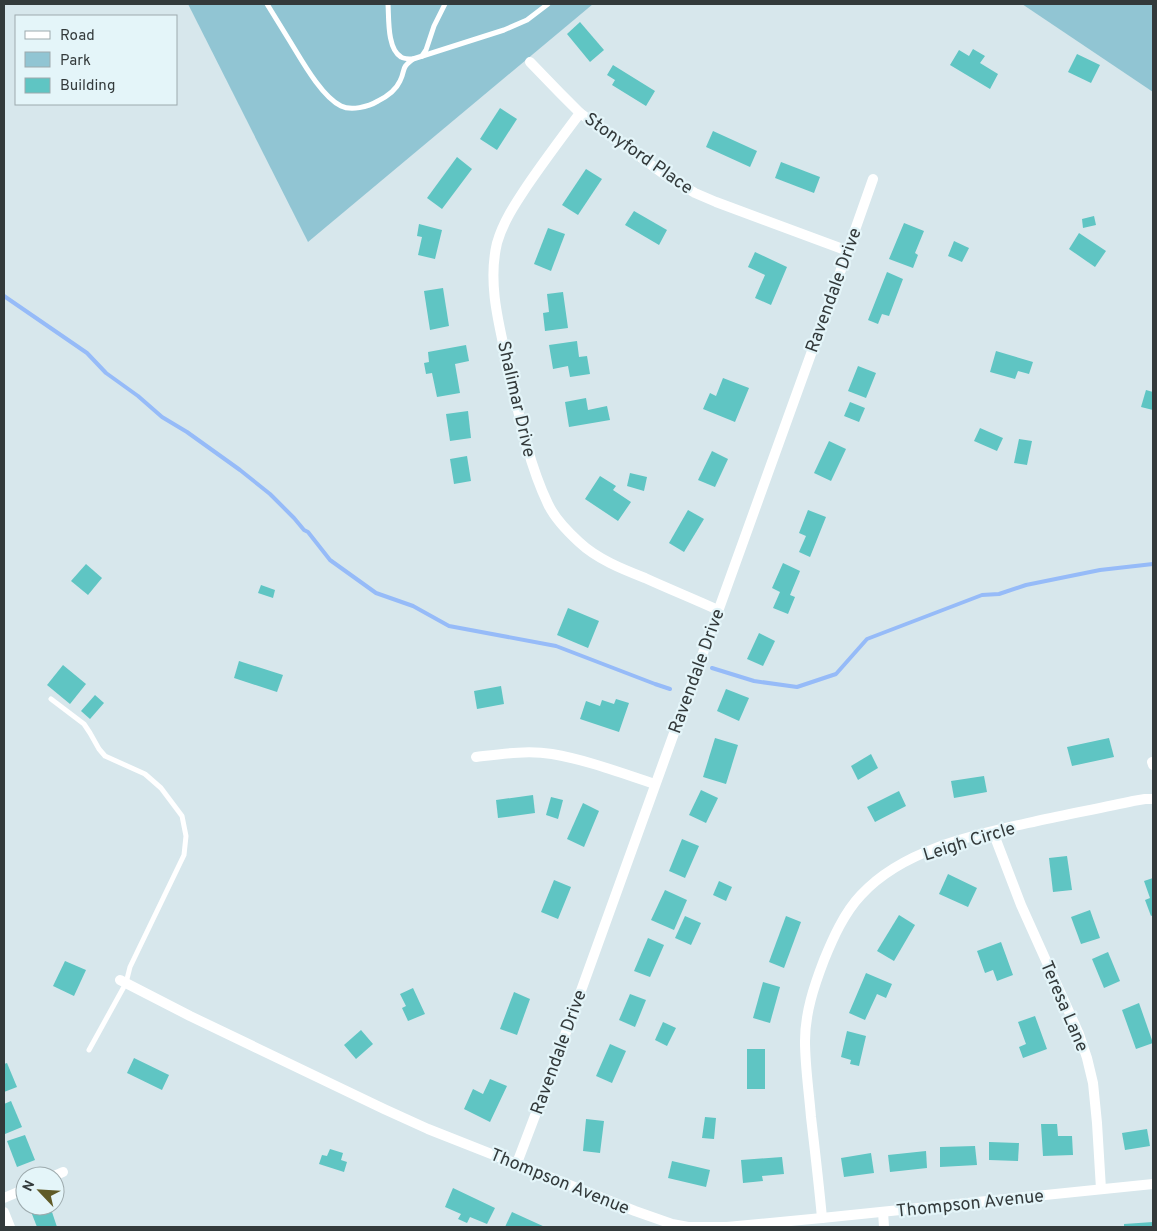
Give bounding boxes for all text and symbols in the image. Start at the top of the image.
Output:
legend [15,15,178,105]
text: Road [60,27,95,46]
text: Park [60,52,91,71]
text: Building [60,77,115,96]
street label: Stonyford Place [579,108,697,200]
street label: Ravendale Drive [801,225,868,356]
street label: Shalimar Drive [491,339,540,460]
street label: Ravendale Drive [664,606,731,737]
street label: Leigh Circle [921,818,1018,867]
street label: Teresa Lane [1034,958,1093,1056]
street label: Ravendale Drive [526,987,593,1118]
street label: Thompson Avenue [486,1144,633,1221]
north arrow [15,1166,65,1216]
text: N [20,1178,39,1194]
street label: Thompson Avenue [895,1185,1045,1224]

